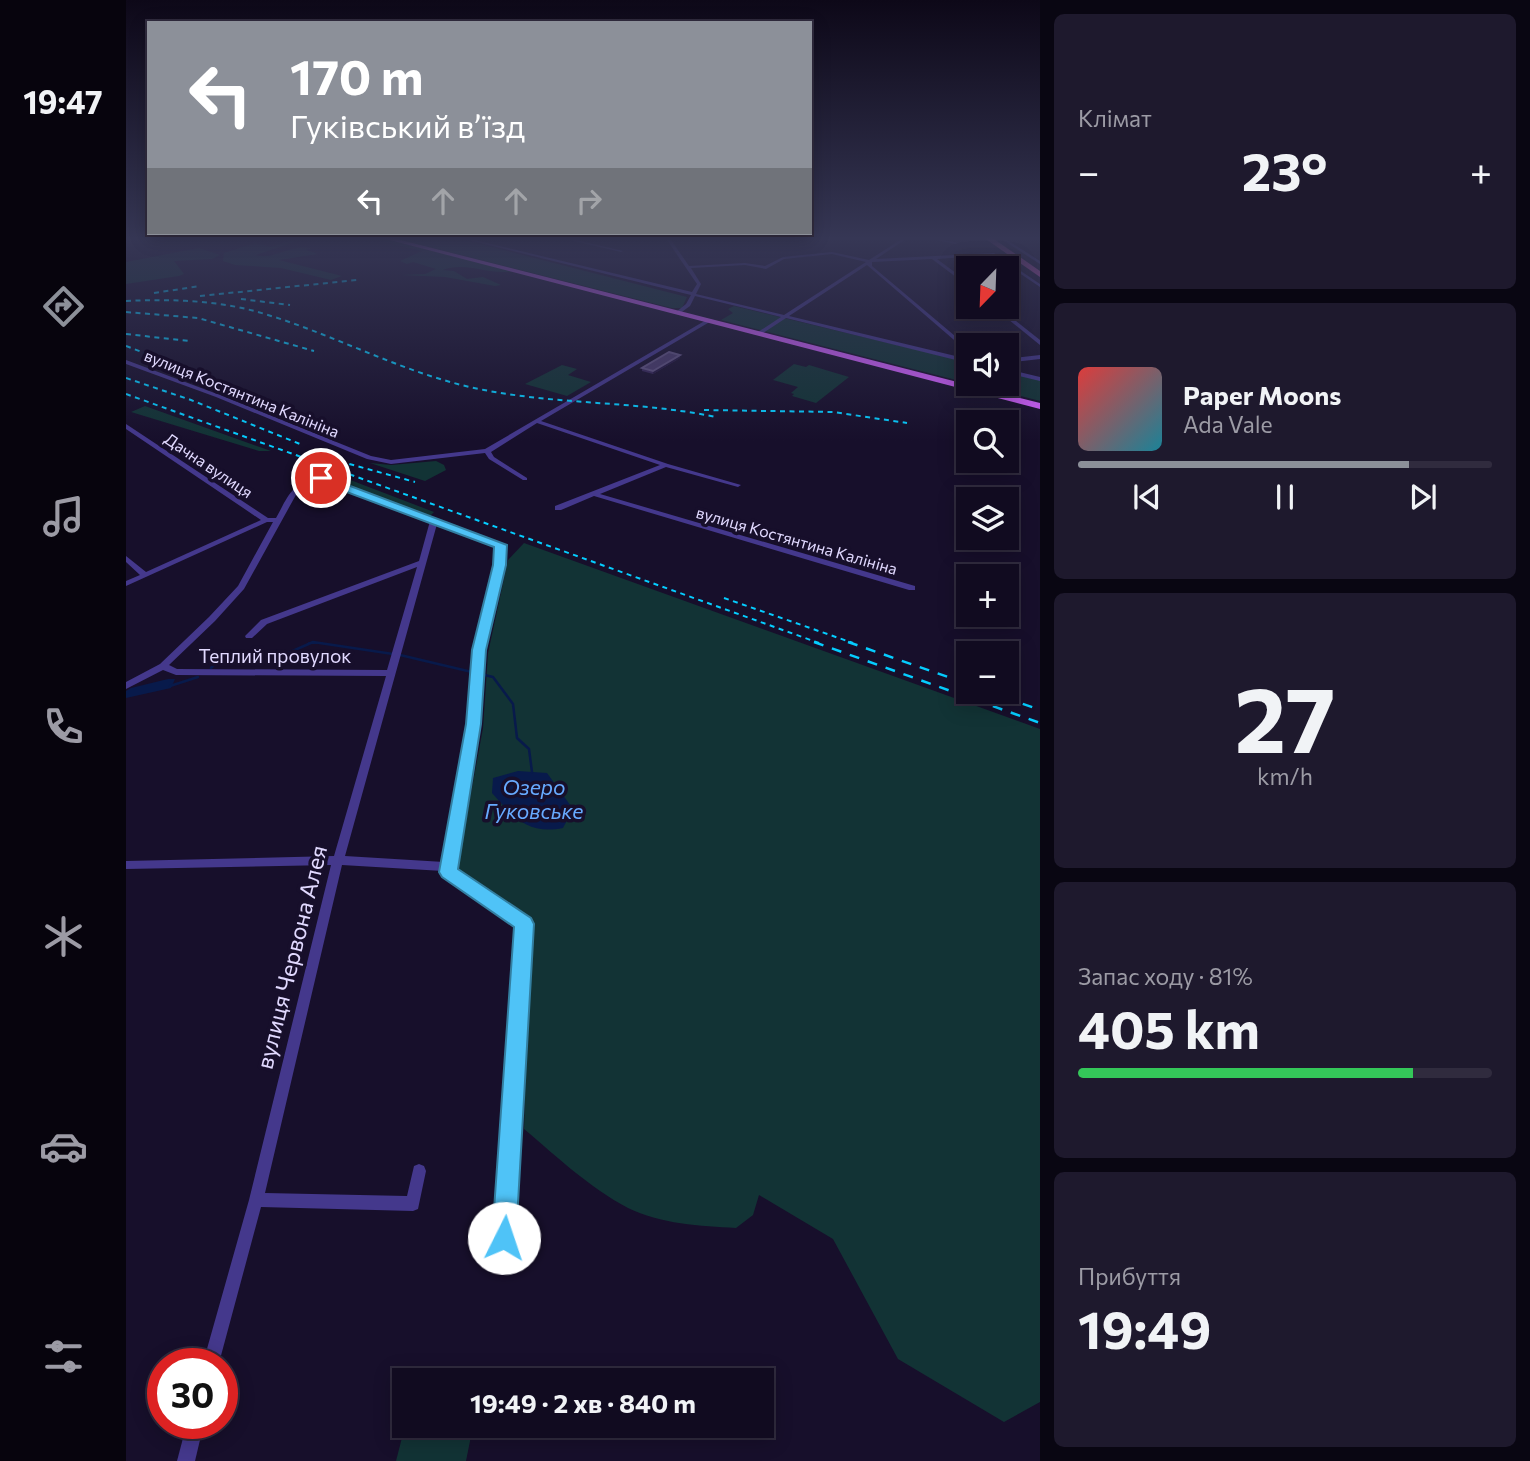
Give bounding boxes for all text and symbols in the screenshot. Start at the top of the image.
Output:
text: 170 m [290,45,423,105]
icon: left [175,49,266,140]
text: 19:47 [23,81,103,121]
text: Клімат [1078,104,1152,132]
text: Гуківський в’їзд [290,105,525,145]
text: 23° [1242,138,1328,202]
text: − [1078,147,1100,194]
text: + [1470,147,1492,194]
icon: left [351,182,389,220]
icon: ahead [424,182,462,220]
icon: ahead [497,182,535,220]
icon: right [570,182,608,220]
north arrow [956,256,1018,318]
map controls [956,256,1019,704]
icon: directions [39,282,88,331]
button: sound [956,333,1019,396]
street label: вулиця Костянтина Калініна [142,345,342,441]
text: Paper Moons [1183,379,1341,410]
button: search [956,410,1019,473]
text: Ada Vale [1183,410,1273,438]
street label: Дачна вулиця [161,429,257,501]
pin [291,448,351,508]
icon: arrive [302,459,340,497]
icon: previous [1128,478,1166,516]
icon: pause [1266,478,1304,516]
icon: next [1404,478,1442,516]
button: layers [956,487,1019,550]
icon: music [39,492,88,541]
street label: вулиця Костянтина Калініна [694,502,900,578]
button: + [956,564,1019,627]
button: − [956,641,1019,704]
street label: Теплий провулок [199,644,351,667]
text: 27 [1234,660,1336,772]
icon: phone [39,702,88,751]
text: km/h [1257,762,1313,790]
water label: Озеро Гуковське [485,774,583,823]
street label: вулиця Червона Алея [250,842,332,1072]
icon: climate [39,912,88,961]
text: Запас ходу · 81% [1078,962,1253,990]
text: 405 km [1078,996,1260,1060]
icon: car [39,1122,88,1171]
position arrow [467,1201,541,1275]
text: Прибуття [1078,1262,1181,1290]
text: 19:49 [1078,1296,1211,1360]
icon: filters [39,1332,88,1381]
speed limit sign: 30 [147,1348,238,1439]
text: 19:49 · 2 хв · 840 m [470,1387,696,1418]

